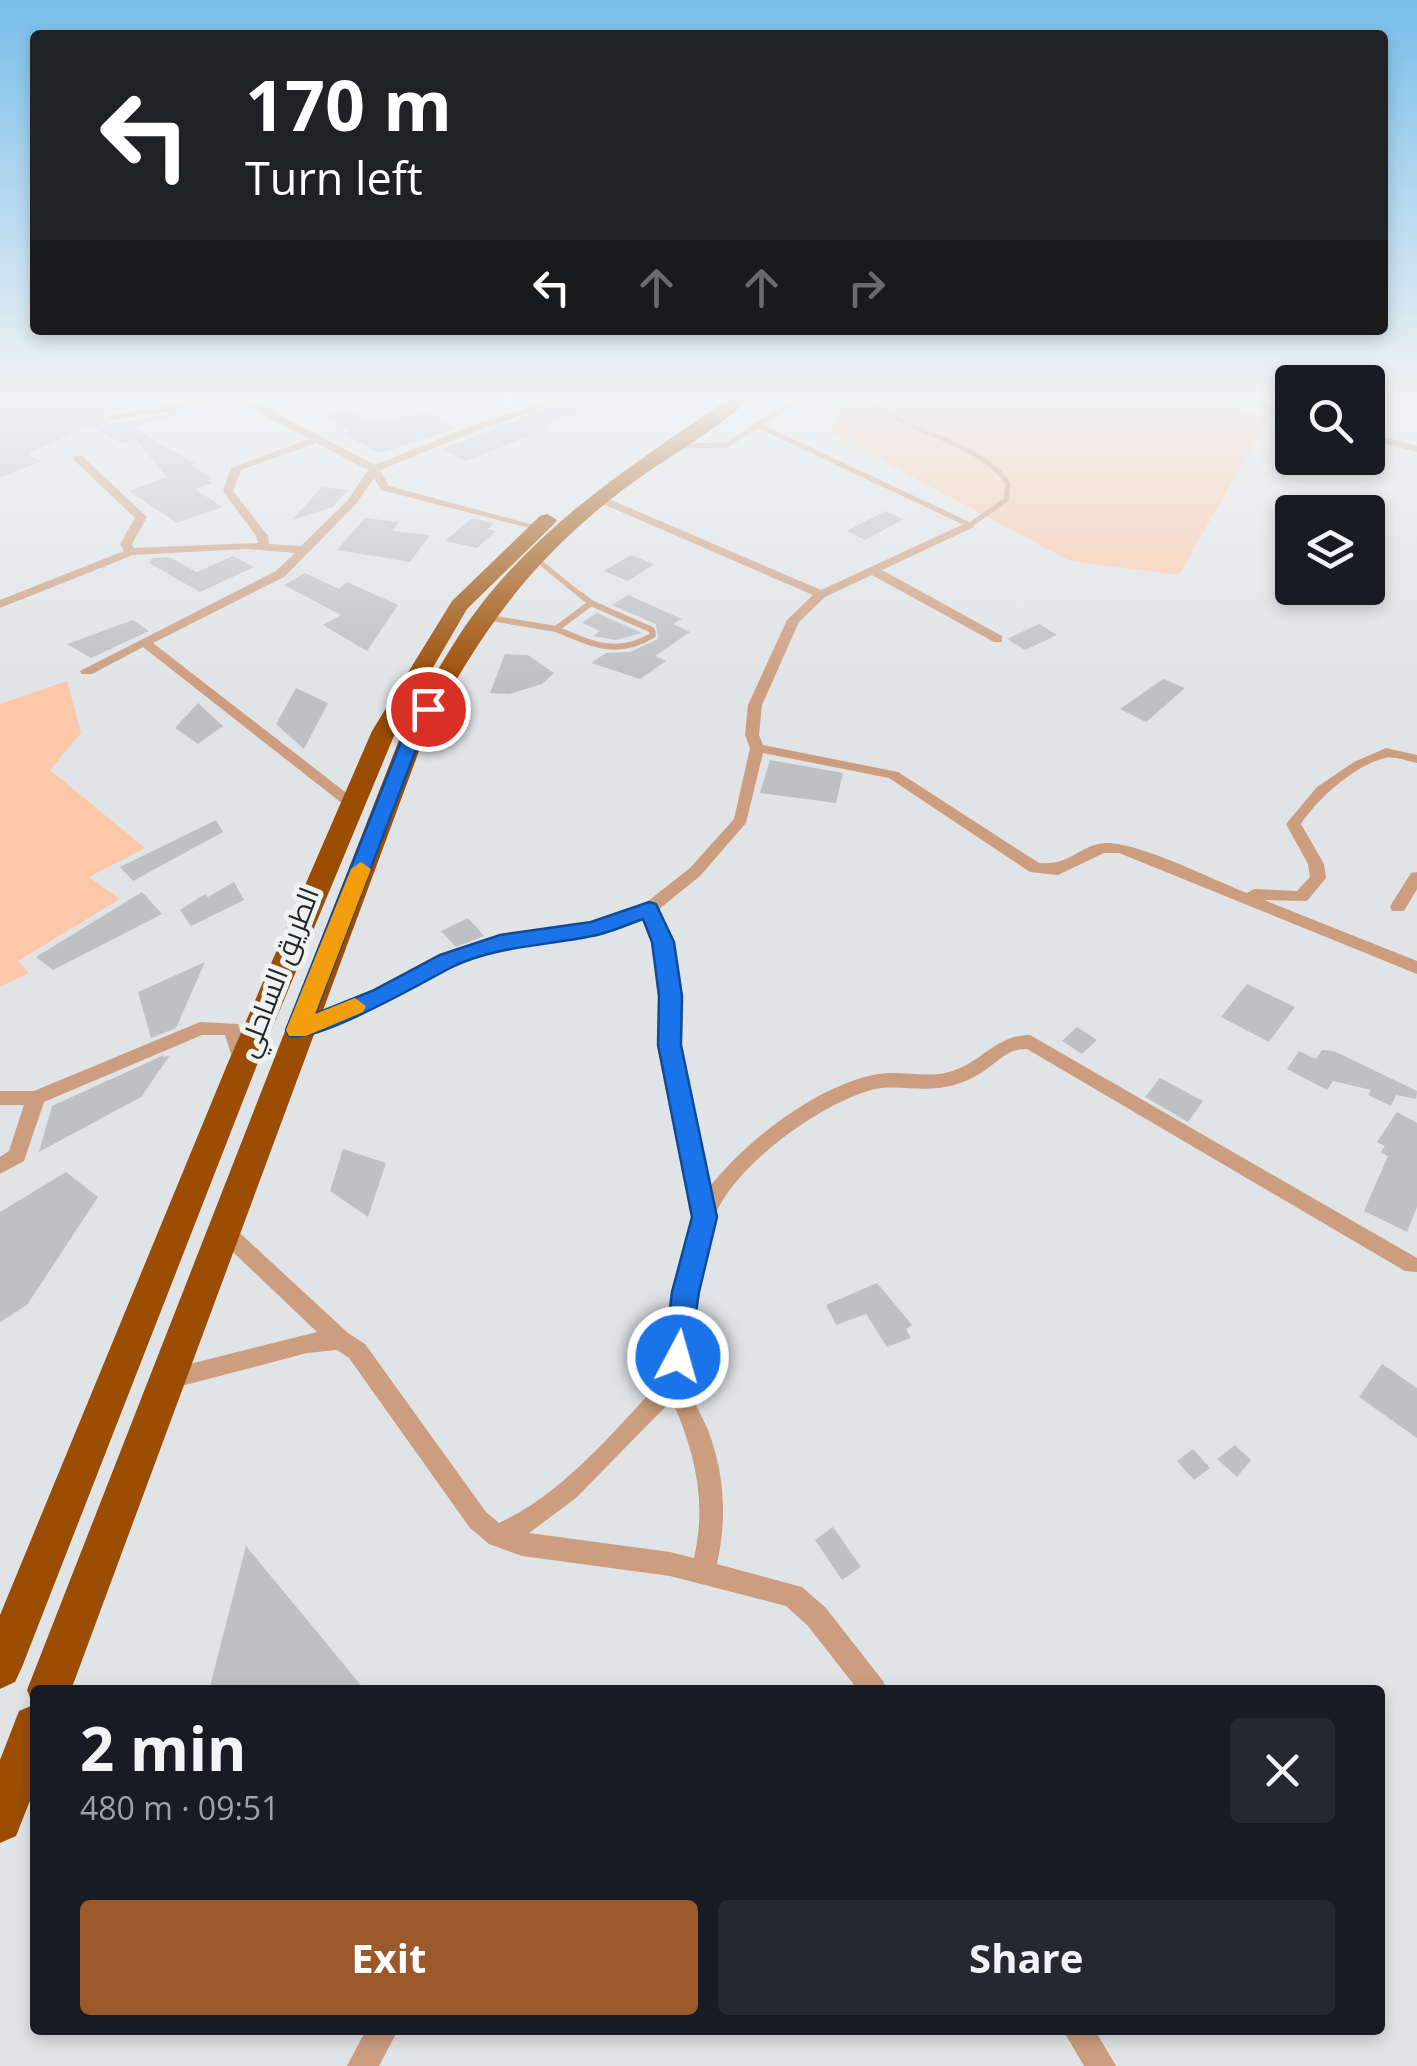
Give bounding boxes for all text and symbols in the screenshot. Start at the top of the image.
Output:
text: 170 m [245,56,452,152]
icon: left [80,70,210,200]
text: Turn left [245,147,423,208]
icon: left [524,260,579,315]
icon: ahead [629,260,684,315]
icon: ahead [734,260,789,315]
icon: right [839,260,894,315]
map controls [1275,365,1385,605]
button: search [1275,365,1385,475]
button: layers [1275,495,1385,605]
pin [386,667,471,752]
icon: arrive [401,682,456,737]
street label: الطريق الساحلي [227,881,331,1064]
position arrow [626,1305,730,1409]
text: 2 min [80,1707,247,1789]
button: close [1230,1718,1335,1823]
text: 480 m · 09:51 [80,1786,279,1829]
button: Exit [80,1900,698,2015]
button: Share [718,1900,1335,2015]

